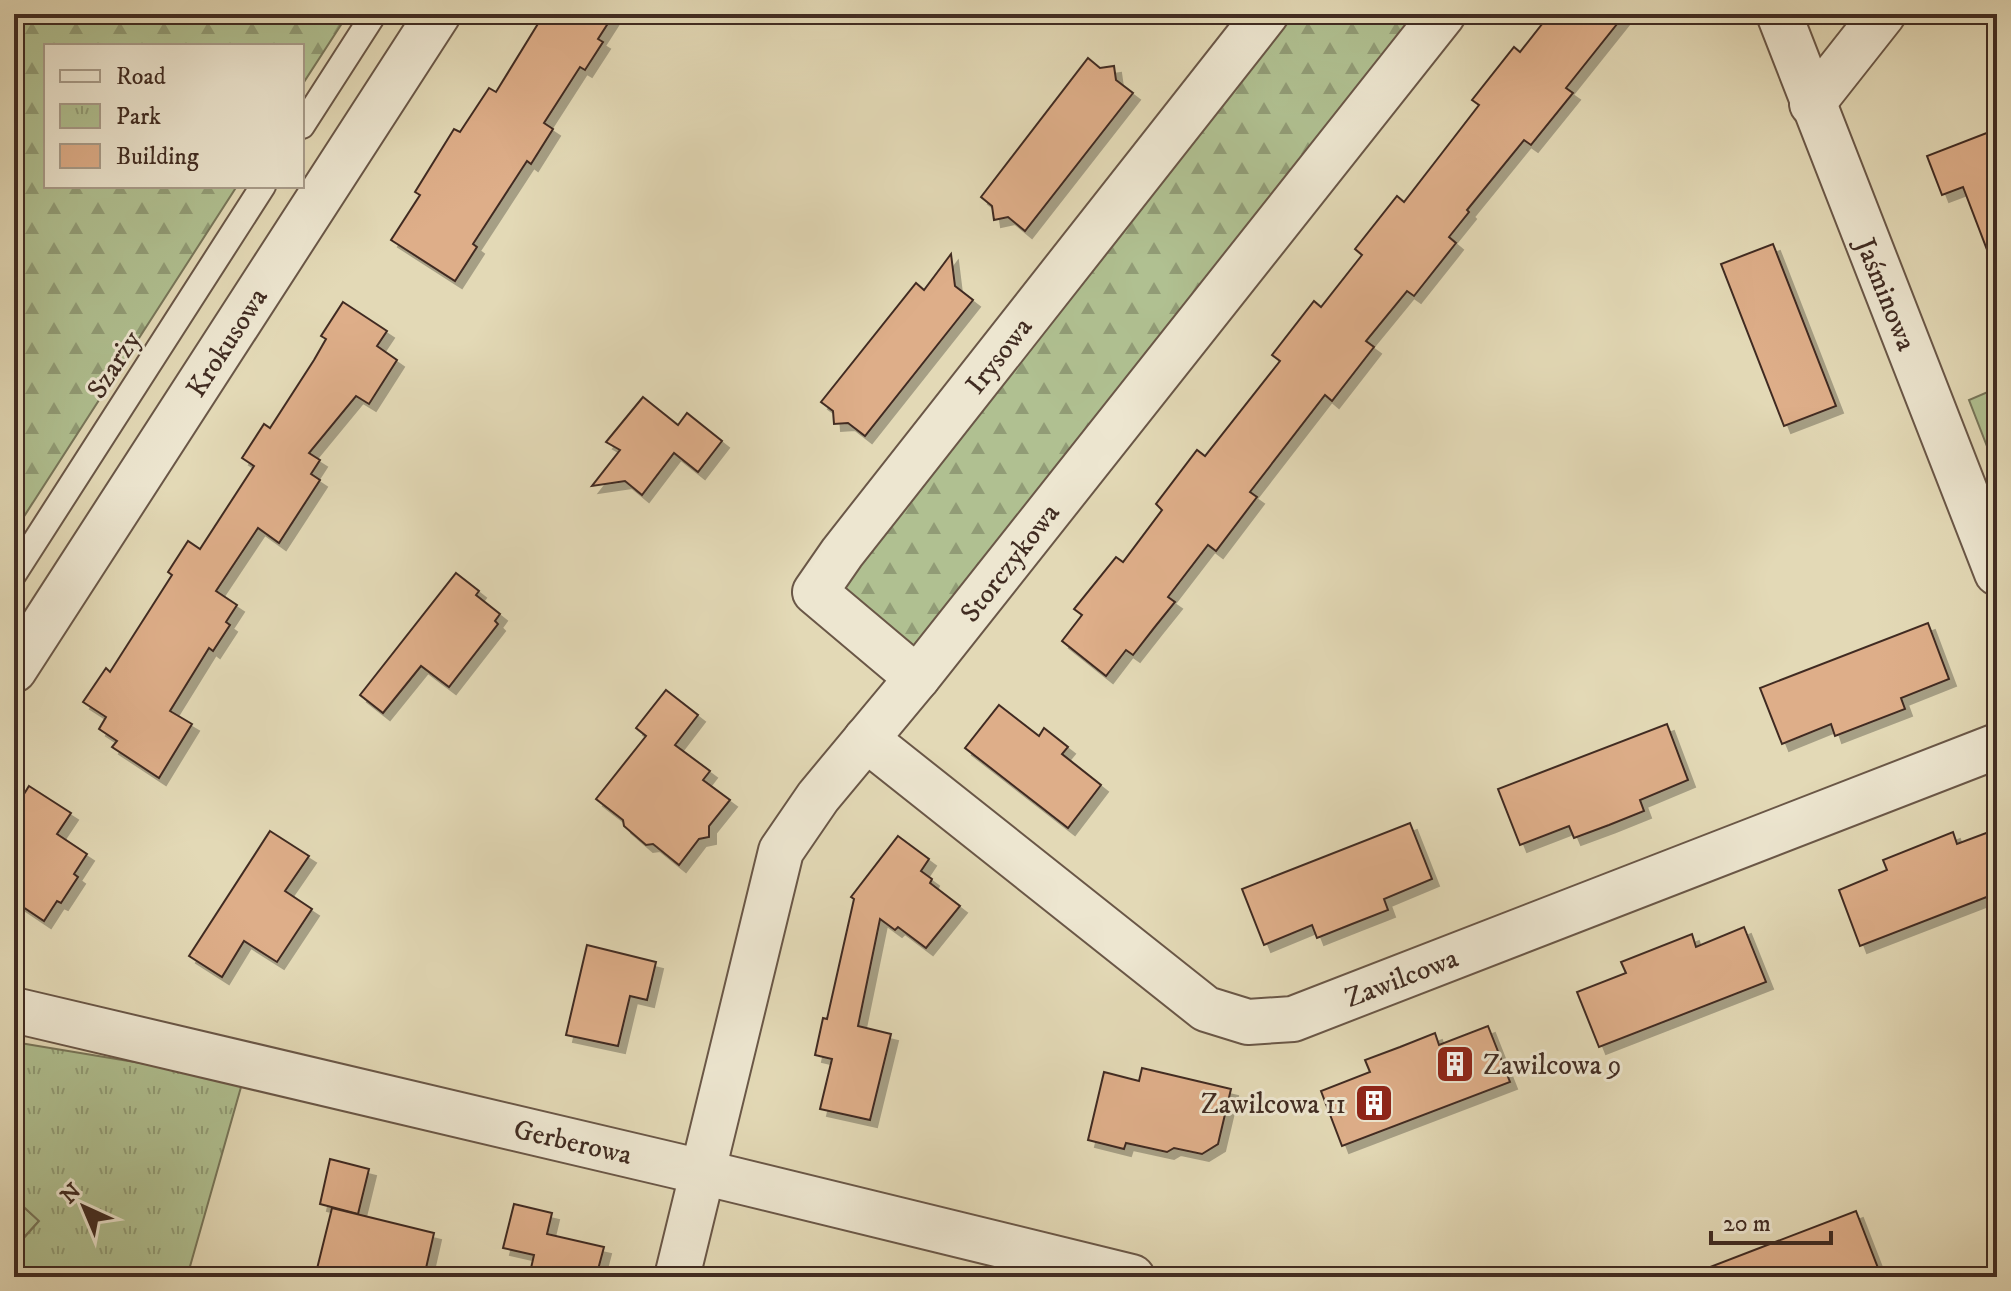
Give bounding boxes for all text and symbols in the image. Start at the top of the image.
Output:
legend [44,44,304,188]
text: Road [116,62,166,92]
text: Park [116,102,161,132]
text: Building [116,142,199,172]
street label: Jaśminowa [1846,231,1924,356]
street label: Krokusowa [179,281,276,404]
street label: Irysowa [958,310,1040,401]
street label: Szarży [79,324,150,406]
street label: Storczykowa [953,496,1068,629]
street label: Zawilcowa [1340,941,1463,1016]
building icon: Zawilcowa 9 [1434,1043,1476,1085]
place label: Zawilcowa 9 [1483,1048,1622,1083]
building icon: Zawilcowa 11 [1353,1082,1395,1124]
place label: Zawilcowa 11 [1201,1087,1346,1122]
street label: Gerberowa [510,1112,635,1173]
north arrow [44,1167,124,1247]
text: N [55,1178,87,1210]
scale bar [1711,1195,1831,1245]
text: 20 m [1723,1209,1771,1239]

